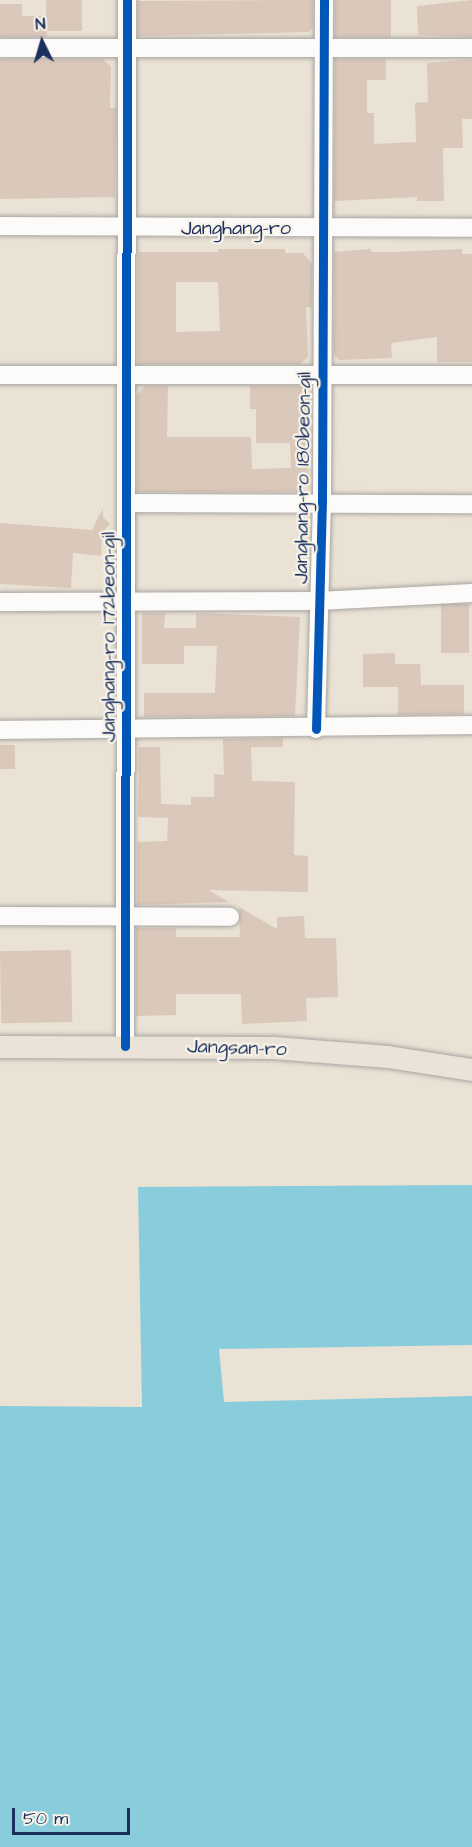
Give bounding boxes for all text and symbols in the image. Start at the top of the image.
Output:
north arrow [12,12,72,72]
text: N [34,13,46,35]
street label: Janghang-ro [181,216,291,240]
street label: Janghang-ro 180beon-gil [289,372,317,584]
street label: Janghang-ro 172beon-gil [97,532,121,742]
street label: Jangsan-ro [187,1034,287,1062]
scale bar [15,1796,134,1834]
text: 50 m [23,1806,68,1831]

